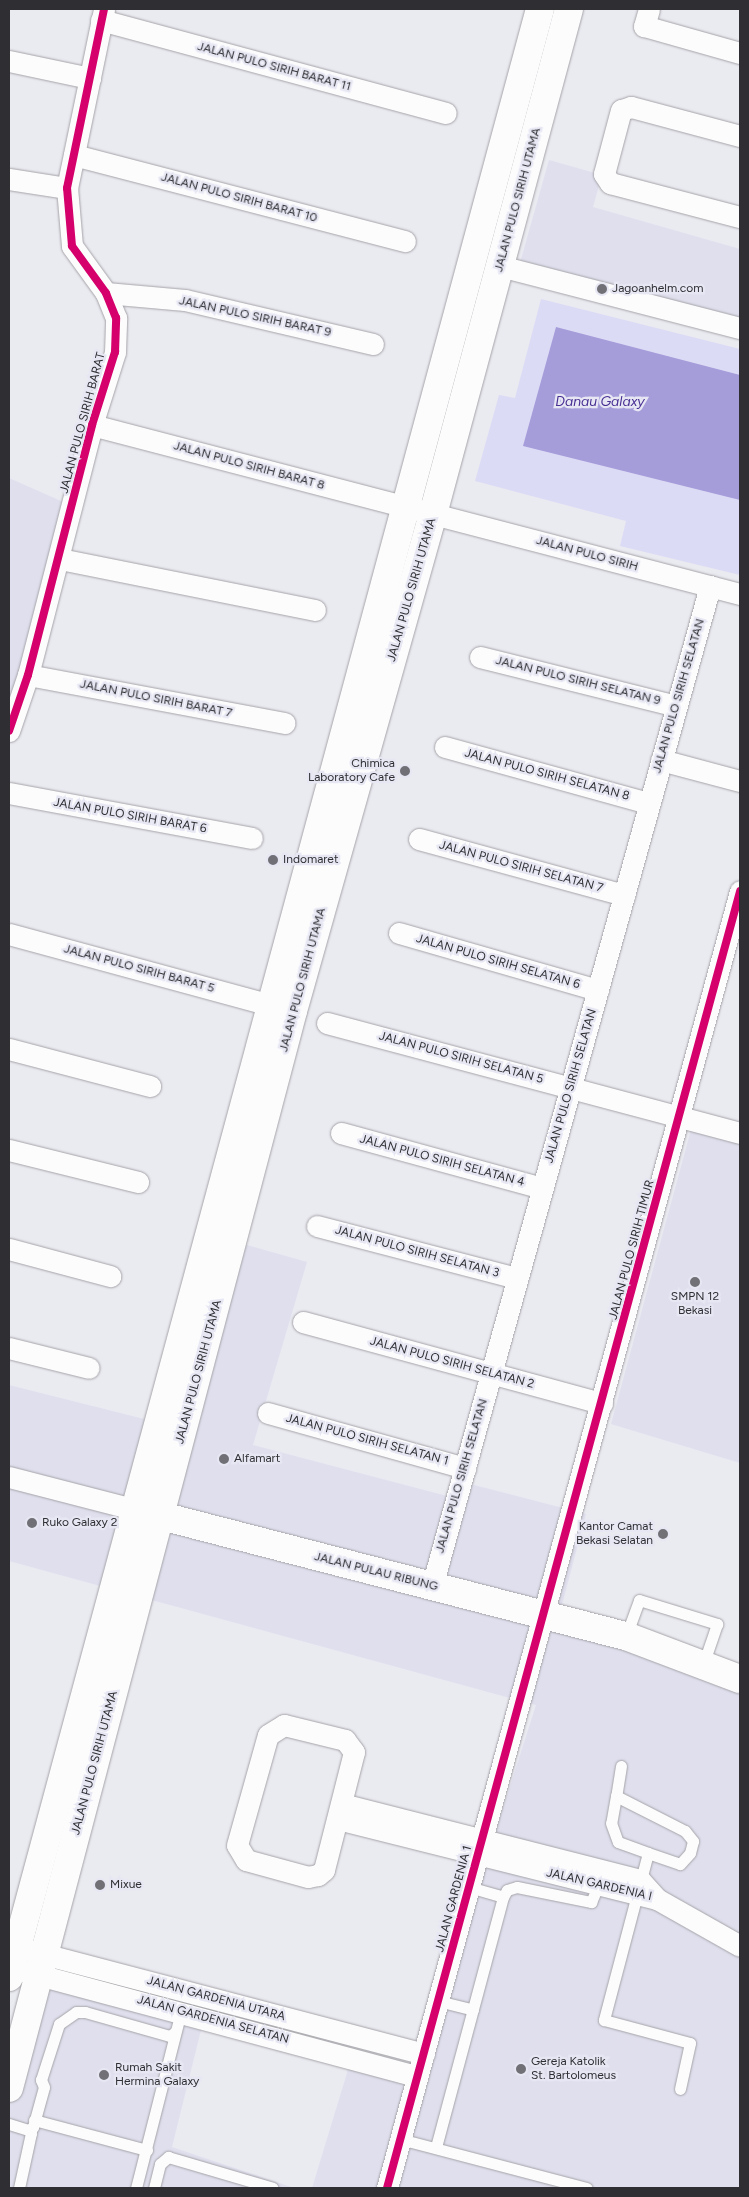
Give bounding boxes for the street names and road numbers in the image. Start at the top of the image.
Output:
street label: JALAN PULO SIRIH BARAT 11 [196,40,352,94]
street label: JALAN PULO SIRIH UTAMA [492,126,544,274]
street label: JALAN PULO SIRIH BARAT 10 [159,170,319,226]
street label: JALAN PULO SIRIH BARAT 9 [178,294,332,340]
street label: JALAN PULO SIRIH BARAT [57,351,109,495]
street label: JALAN PULO SIRIH BARAT 8 [172,439,326,493]
street label: JALAN PULO SIRIH UTAMA [385,517,439,663]
street label: JALAN PULO SIRIH [534,533,640,575]
street label: JALAN PULO SIRIH SELATAN [650,617,708,775]
street label: JALAN PULO SIRIH SELATAN 9 [494,653,662,709]
street label: JALAN PULO SIRIH BARAT 7 [79,677,233,721]
street label: JALAN PULO SIRIH SELATAN 8 [463,746,631,804]
street label: JALAN PULO SIRIH BARAT 6 [52,795,208,837]
street label: JALAN PULO SIRIH SELATAN 7 [437,838,605,896]
street label: JALAN PULO SIRIH UTAMA [277,906,329,1054]
street label: JALAN PULO SIRIH SELATAN 6 [414,932,582,992]
street label: JALAN PULO SIRIH BARAT 5 [62,942,216,996]
street label: JALAN PULO SIRIH SELATAN [542,1007,600,1165]
street label: JALAN PULO SIRIH SELATAN 5 [377,1029,545,1087]
street label: JALAN PULO SIRIH SELATAN 4 [358,1132,526,1190]
street label: JALAN PULO SIRIH TIMUR [606,1179,658,1321]
street label: JALAN PULO SIRIH SELATAN 3 [333,1223,501,1281]
street label: JALAN PULO SIRIH UTAMA [173,1298,225,1446]
street label: JALAN PULO SIRIH SELATAN 2 [368,1334,536,1392]
street label: JALAN PULO SIRIH SELATAN [433,1397,491,1555]
street label: JALAN PULO SIRIH SELATAN 1 [284,1411,450,1469]
street label: JALAN PULAU RIBUNG [313,1550,439,1594]
street label: JALAN PULO SIRIH UTAMA [69,1689,121,1837]
street label: JALAN GARDENIA 1 [433,1844,475,1954]
street label: JALAN GARDENIA I [545,1866,653,1904]
street label: JALAN GARDENIA UTARA [145,1974,287,2024]
street label: JALAN GARDENIA SELATAN [136,1993,290,2047]

